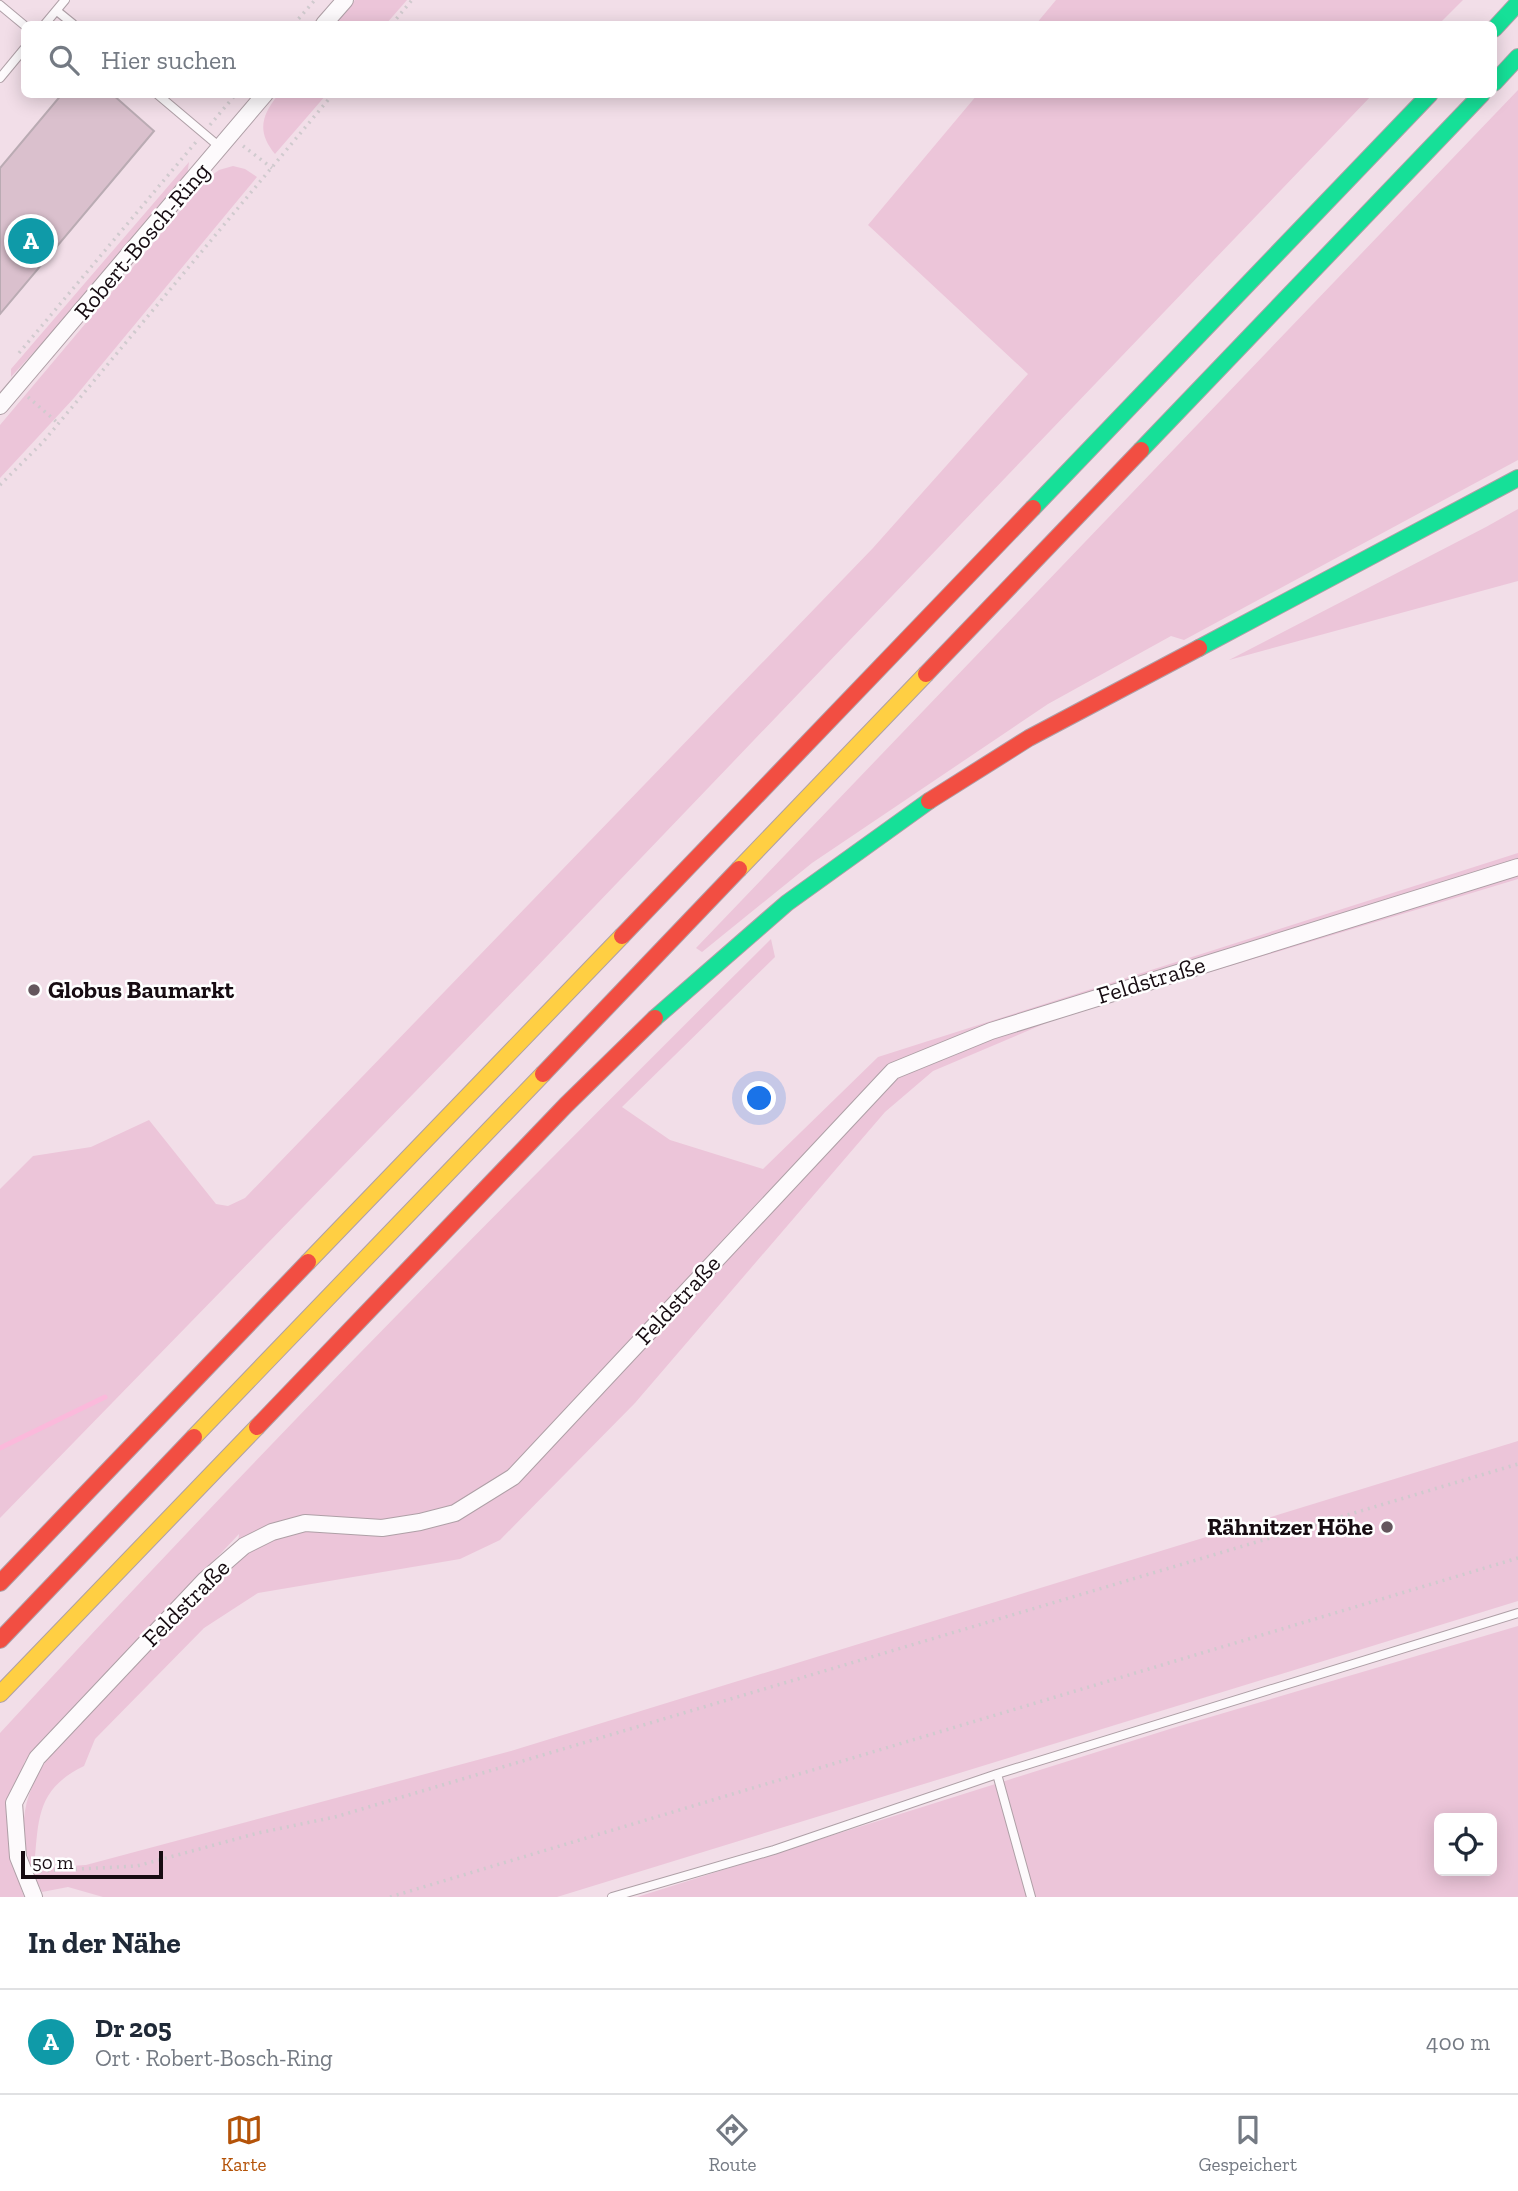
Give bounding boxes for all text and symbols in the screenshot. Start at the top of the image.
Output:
search box [21,21,1497,98]
icon: search [45,41,83,79]
text: Hier suchen [101,44,236,76]
street label: Robert-Bosch-Ring [68,157,216,325]
pin: A [8,215,54,267]
street label: Feldstraße [1093,949,1209,1010]
place label: Globus Baumarkt [48,975,234,1004]
marker: Globus Baumarkt [26,982,42,998]
your location [742,1081,776,1115]
street label: Feldstraße [629,1249,726,1350]
place label: Rähnitzer Höhe [1207,1512,1373,1541]
marker: Rähnitzer Höhe [1379,1519,1395,1535]
street label: Feldstraße [136,1553,235,1652]
map controls [1434,1813,1497,1876]
button: locate [1434,1813,1497,1876]
scale bar [21,1848,163,1880]
text: 50 m [32,1851,73,1874]
text: In der Nähe [28,1925,181,1961]
text: Dr 205 [95,2012,172,2044]
text: A [43,2028,59,2056]
text: 400 m [1426,2028,1490,2056]
text: Ort · Robert-Bosch-Ring [95,2044,333,2072]
tab: Karte [221,2111,266,2176]
tab: Route [708,2111,756,2176]
tab: Gespeichert [1198,2111,1297,2176]

